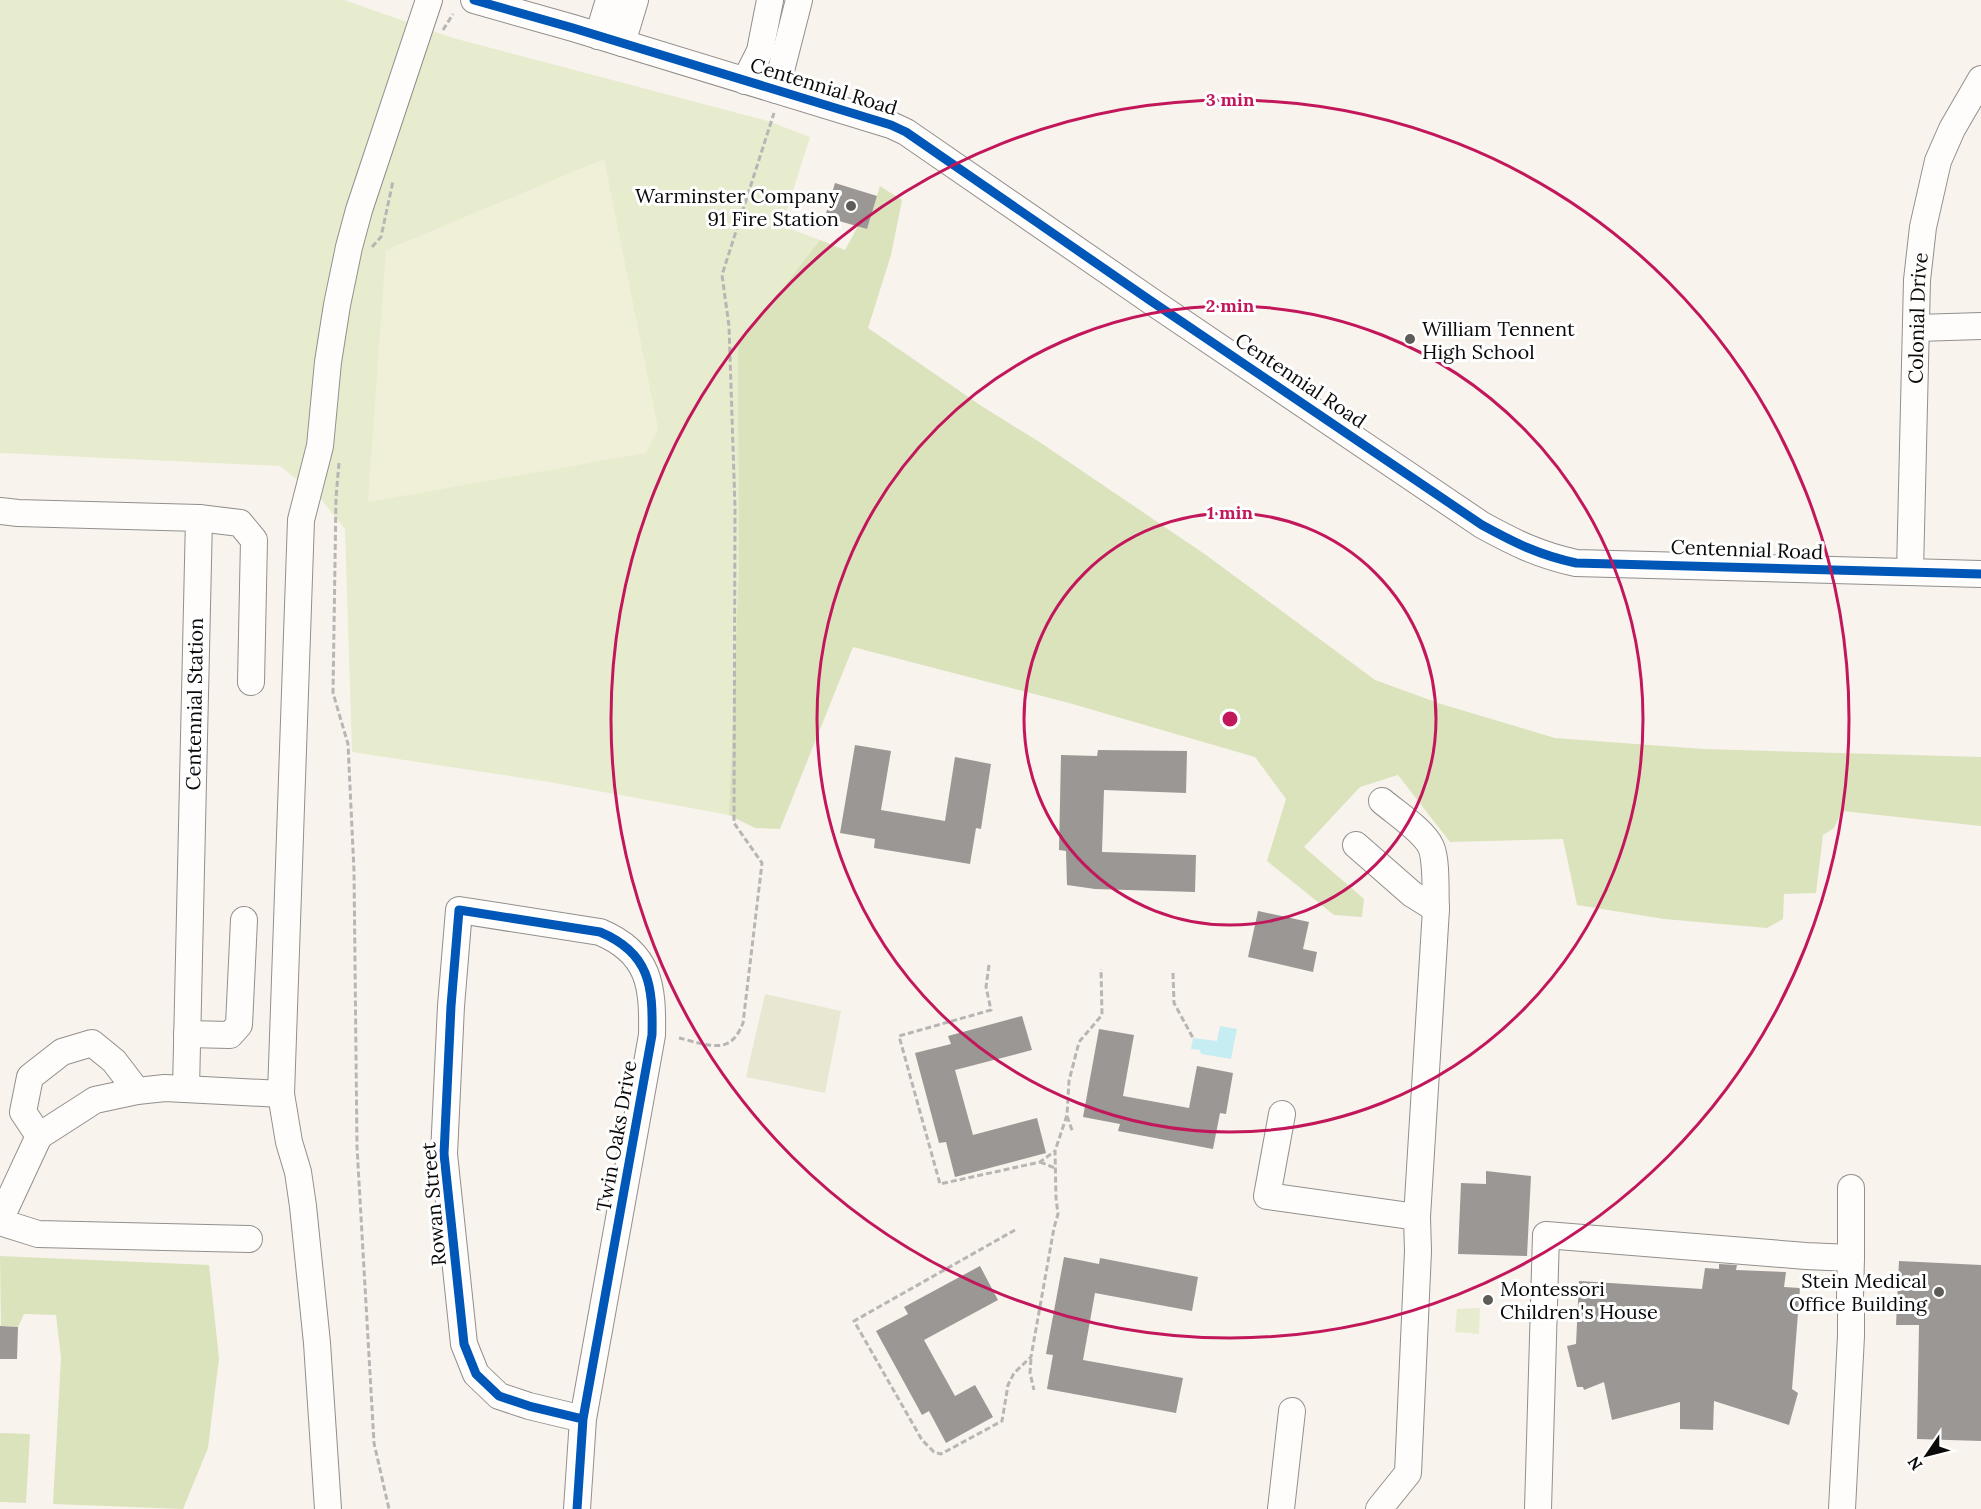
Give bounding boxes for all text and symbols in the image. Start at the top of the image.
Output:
street label: Centennial Road [747,52,901,120]
text: 3 min [1206,88,1255,111]
place label: Warminster Company 91 Fire Station [635,183,839,231]
marker: Warminster Company 91 Fire Station [844,199,858,213]
street label: Colonial Drive [1902,251,1933,384]
text: 2 min [1206,294,1255,317]
place label: William Tennent High School [1422,316,1575,364]
street label: Centennial Road [1231,327,1371,433]
marker: William Tennent High School [1403,332,1417,346]
text: 1 min [1207,501,1253,524]
street label: Centennial Road [1670,534,1824,564]
street label: Centennial Station [180,617,208,791]
centre of rings [1220,709,1240,729]
street label: Twin Oaks Drive [590,1058,642,1214]
street label: Rowan Street [415,1141,451,1267]
place label: Stein Medical Office Building [1789,1268,1928,1316]
place label: Montessori Children's House [1500,1276,1658,1324]
marker: Stein Medical Office Building [1932,1285,1946,1299]
marker: Montessori Children's House [1481,1293,1495,1307]
north arrow [1897,1425,1957,1485]
text: N [1903,1453,1926,1474]

